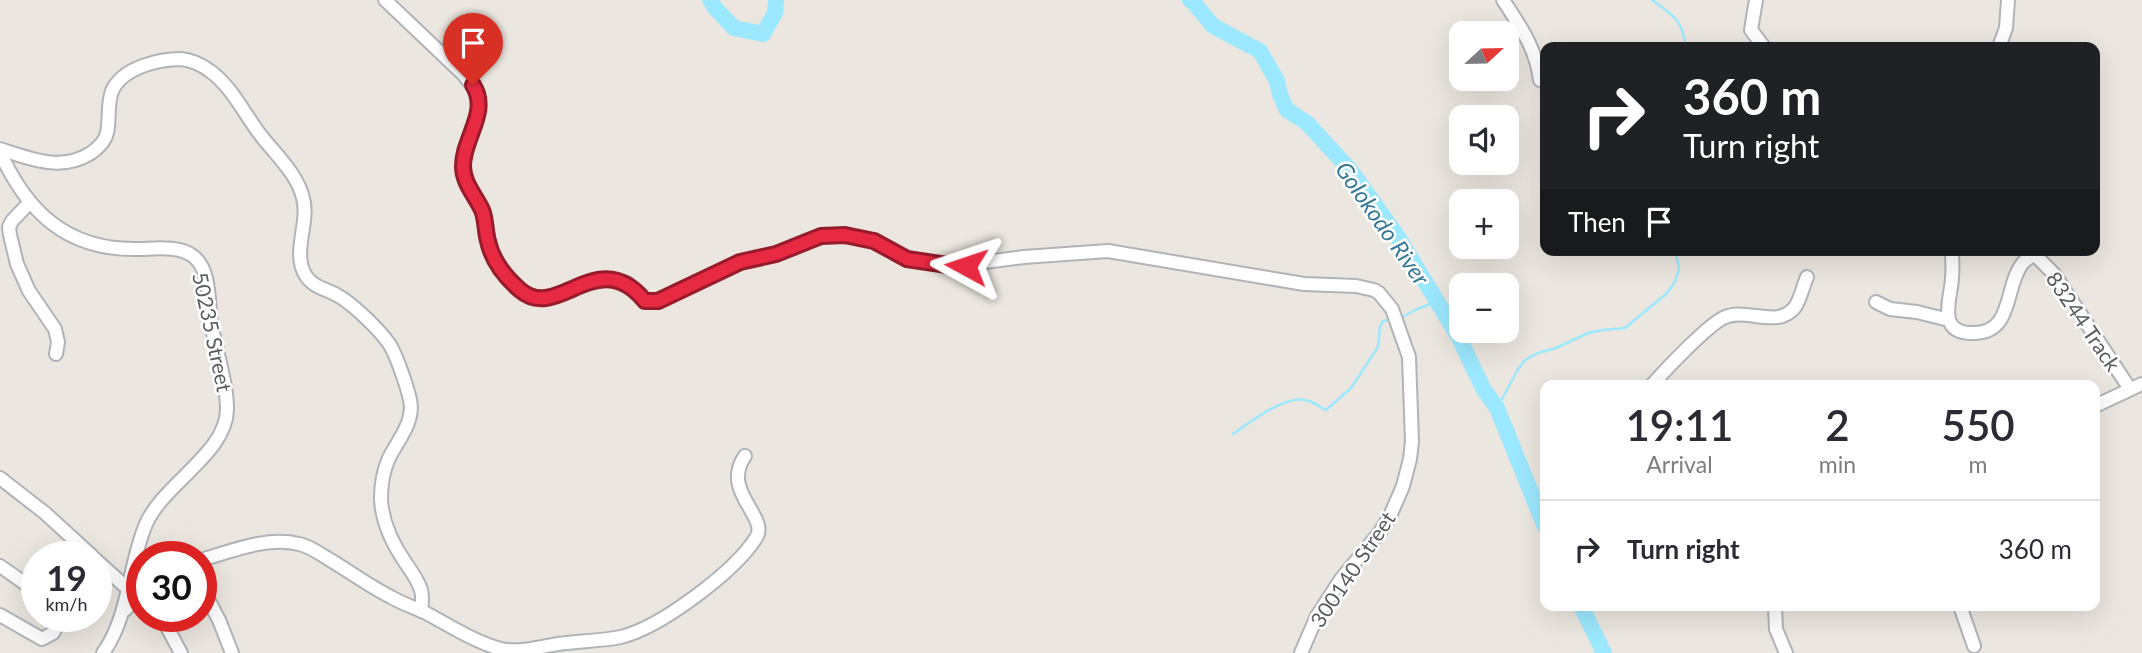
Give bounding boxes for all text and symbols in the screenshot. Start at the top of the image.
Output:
pin [443,13,503,85]
north arrow [1449,21,1519,91]
map controls [1449,21,1519,343]
icon: arrive [454,24,492,62]
text: 360 m [1683,67,1821,125]
icon: right [1568,70,1659,161]
button: sound [1449,105,1519,175]
text: Turn right [1683,126,1819,165]
water label: Golokodo River [1330,156,1437,291]
button: + [1449,189,1519,259]
icon: arrive [1640,203,1678,241]
text: Then [1568,206,1626,238]
position arrow [929,229,1003,303]
street label: 83244 Track [2042,267,2127,376]
street label: 50235 Street [188,270,238,395]
button: − [1449,273,1519,343]
text: 19:11 [1625,400,1733,450]
text: 2 [1825,400,1850,450]
text: 550 [1942,400,2015,450]
text: Arrival [1646,450,1713,478]
text: min [1819,450,1856,478]
text: m [1969,450,1988,478]
street label: 300140 Street [1304,506,1400,631]
icon: right [1568,530,1606,568]
text: Turn right [1627,533,1740,565]
text: 360 m [1999,533,2072,565]
speed limit sign: 30 [126,541,217,632]
text: 19 [46,556,87,598]
text: km/h [45,593,88,615]

